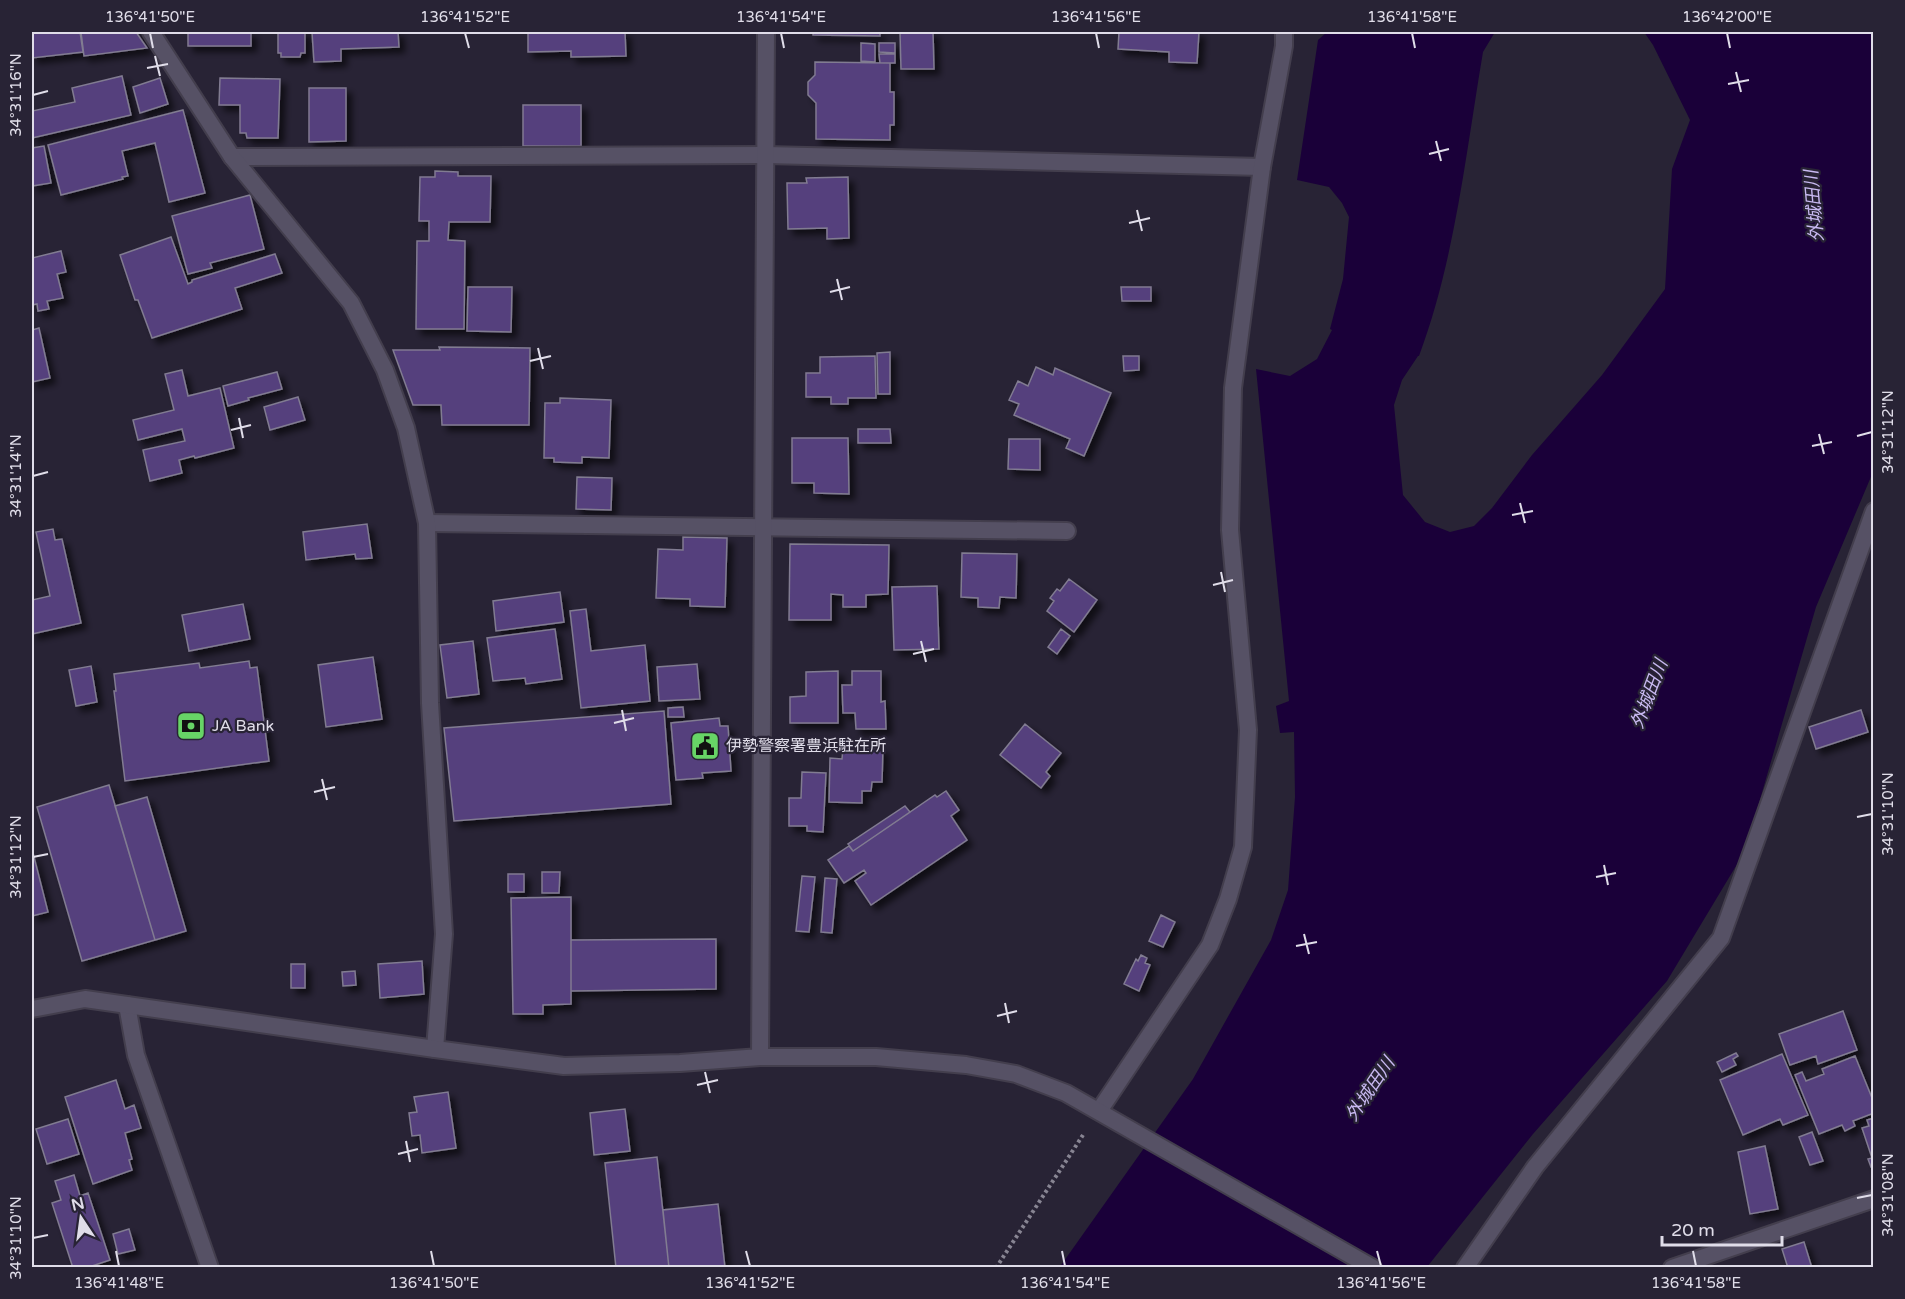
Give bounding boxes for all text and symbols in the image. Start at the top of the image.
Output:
text: 136°41'50"E [105,8,195,26]
text: 136°41'52"E [420,8,510,26]
text: 136°41'54"E [736,8,826,26]
text: 136°41'56"E [1051,8,1141,26]
text: 136°41'58"E [1367,8,1457,26]
text: 136°42'00"E [1682,8,1772,26]
text: 34°31'16"N [7,53,25,137]
water label: 外城田川 [1800,167,1828,243]
text: 34°31'12"N [1879,390,1897,474]
text: 34°31'14"N [7,434,25,518]
water label: 外城田川 [1626,655,1673,732]
bank icon: JA Bank [175,710,207,742]
place label: JA Bank [212,716,274,736]
public building icon: 伊勢警察署豊浜駐在所 [689,730,721,762]
place label: 伊勢警察署豊浜駐在所 [726,736,886,756]
text: 34°31'10"N [1879,772,1897,856]
text: 34°31'12"N [7,815,25,899]
water label: 外城田川 [1341,1051,1400,1125]
text: 34°31'08"N [1879,1153,1897,1237]
north arrow [51,1188,111,1248]
text: N [69,1193,86,1216]
text: 34°31'10"N [7,1196,25,1280]
scale bar [1662,1209,1782,1247]
text: 20 m [1671,1219,1715,1241]
text: 136°41'48"E [74,1274,164,1292]
text: 136°41'50"E [389,1274,479,1292]
text: 136°41'52"E [705,1274,795,1292]
text: 136°41'54"E [1020,1274,1110,1292]
text: 136°41'56"E [1336,1274,1426,1292]
text: 136°41'58"E [1651,1274,1741,1292]

